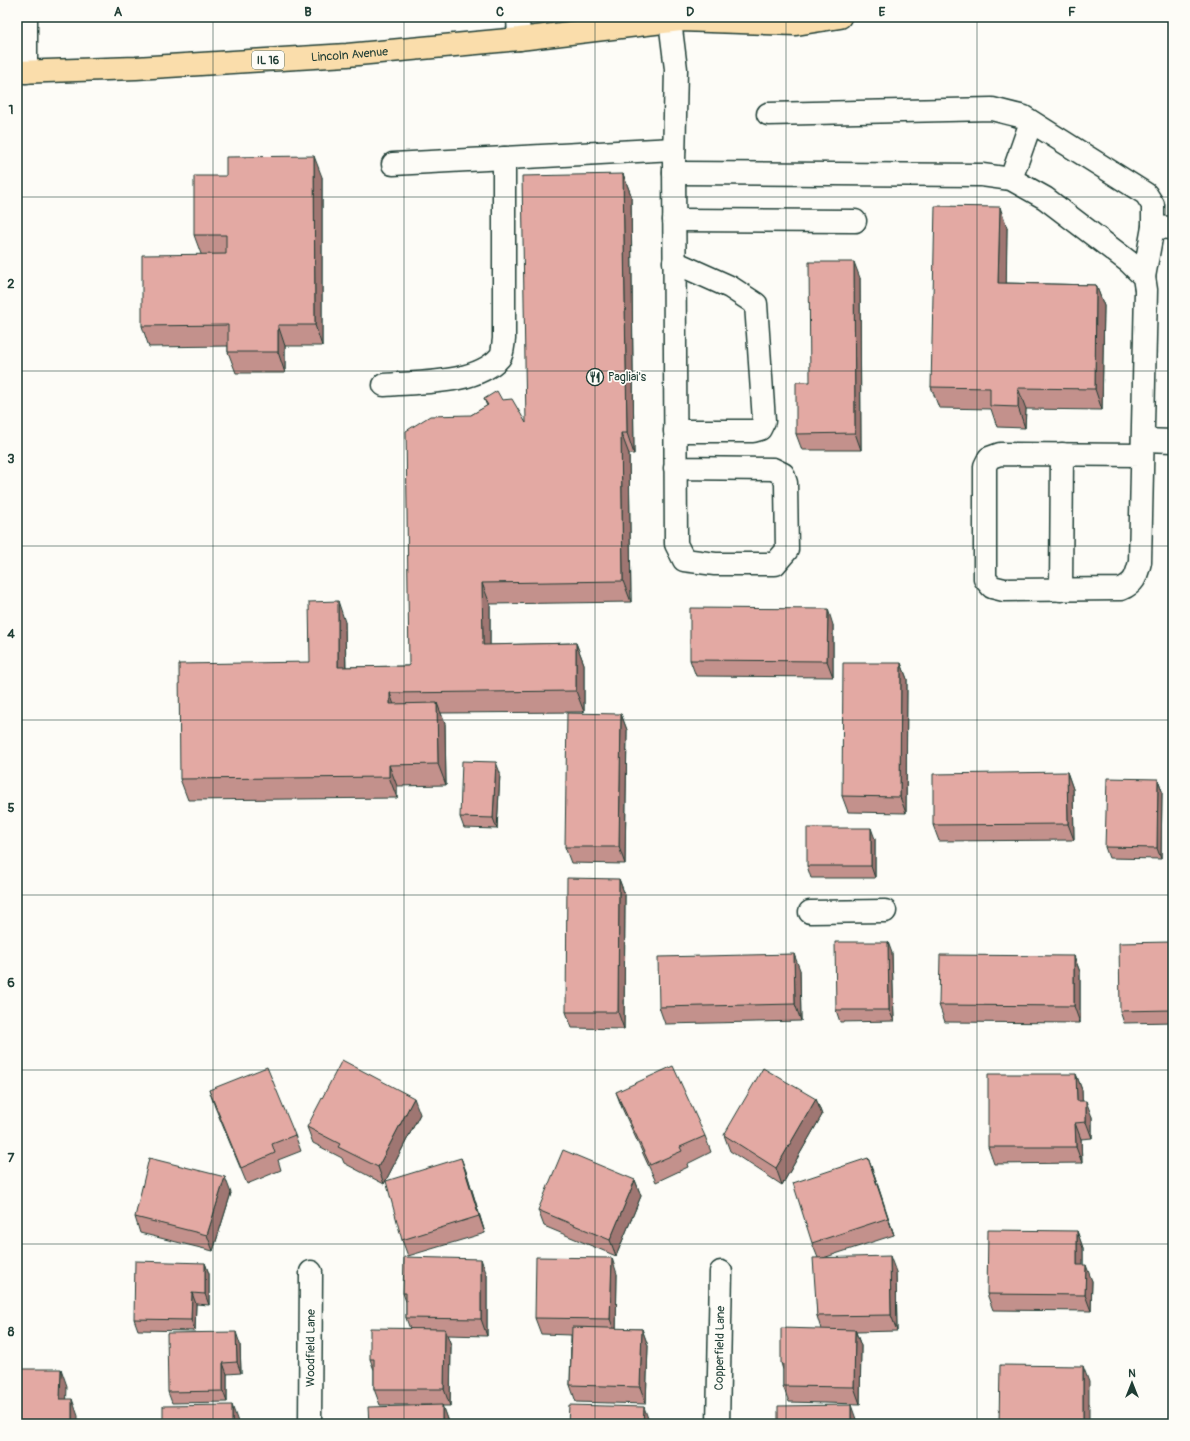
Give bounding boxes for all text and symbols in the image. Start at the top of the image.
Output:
text: A [114,4,123,20]
text: B [304,4,312,20]
text: C [496,4,504,20]
text: D [686,4,694,20]
text: E [879,4,886,20]
text: F [1068,4,1076,20]
street label: Lincoln Avenue [310,44,389,65]
road number: IL 16 [252,51,284,69]
text: 1 [8,102,14,118]
text: 2 [7,276,15,292]
restaurant icon: Pagliai's [585,367,605,387]
place label: Pagliai's [608,370,647,385]
text: 3 [7,451,15,467]
text: 4 [7,626,15,642]
text: 5 [7,800,15,816]
text: 6 [7,975,15,991]
text: 7 [8,1150,15,1166]
street label: Copperfield Lane [712,1306,728,1390]
street label: Woodfield Lane [303,1309,319,1387]
text: 8 [8,1324,15,1340]
north arrow [1112,1363,1152,1403]
text: N [1128,1367,1136,1380]

